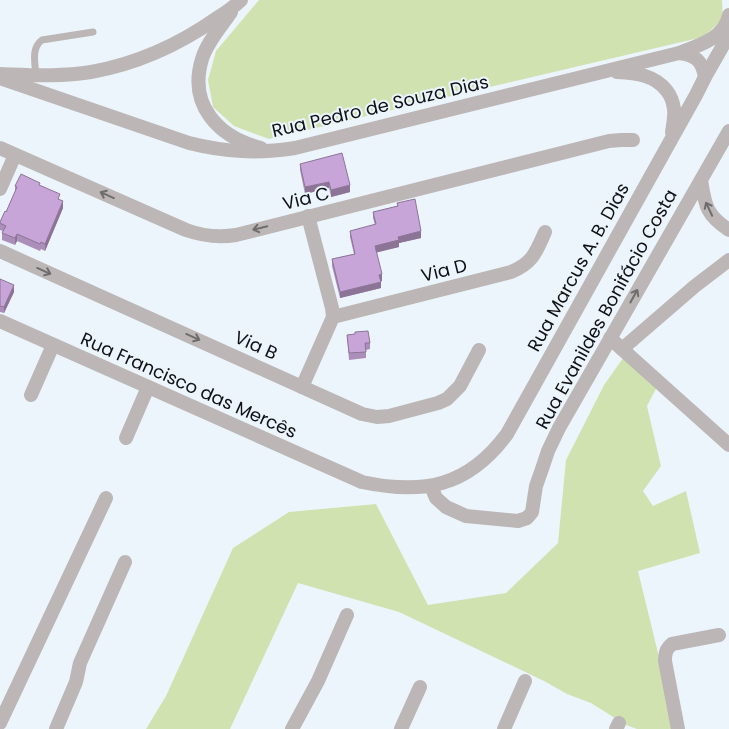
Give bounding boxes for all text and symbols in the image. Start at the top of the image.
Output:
street label: Rua Pedro de Souza Dias [269,69,491,143]
street label: Rua Marcus A. B. Dias [521,178,635,356]
street label: Via C [280,180,332,216]
street label: Rua Evanildes Bonifácio Costa [529,185,683,433]
one-way arrow [100,190,115,200]
one-way arrow [703,201,713,216]
one-way arrow [253,224,269,234]
street label: Via D [419,252,469,288]
one-way arrow [36,266,51,276]
one-way arrow [629,288,639,303]
street label: Via B [231,325,281,365]
street label: Rua Francisco das Mercês [77,326,301,444]
one-way arrow [185,333,200,343]

